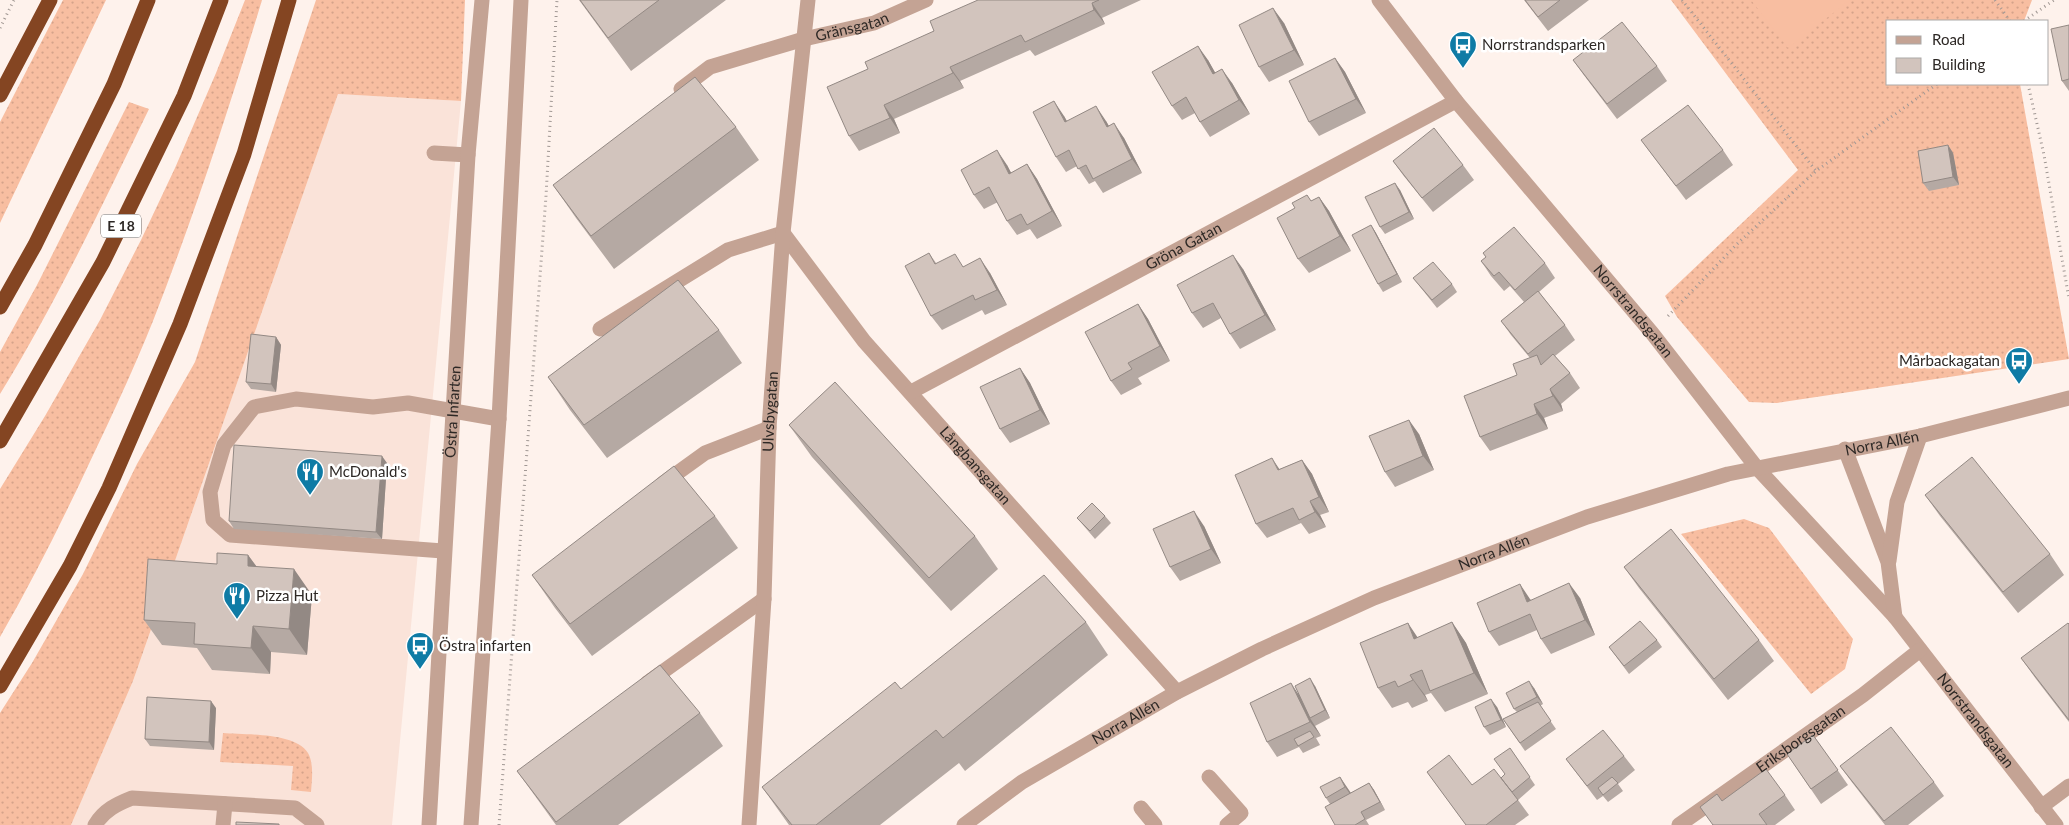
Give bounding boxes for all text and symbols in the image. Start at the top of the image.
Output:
street label: Gränsgatan [814,8,891,44]
legend [1886,20,2049,85]
bus stop icon: Norrstrandsparken [1448,30,1478,69]
text: Road [1932,30,1965,48]
place label: Norrstrandsparken [1482,35,1605,53]
text: Building [1932,55,1985,73]
road number: E 18 [101,215,141,238]
street label: Gröna Gatan [1142,218,1224,273]
street label: Norrstrandsgatan [1590,261,1678,361]
bus stop icon: Mårbackagatan [2004,346,2034,385]
place label: Mårbackagatan [1899,351,2000,369]
street label: Östra Infarten [440,365,464,458]
street label: Ulvsbygatan [758,371,781,452]
street label: Långbansgatan [936,422,1015,508]
street label: Norra Allén [1843,426,1920,459]
restaurant icon: McDonald's [295,457,325,496]
place label: McDonald's [329,462,407,480]
street label: Norra Allén [1455,530,1532,573]
restaurant icon: Pizza Hut [222,581,252,620]
place label: Pizza Hut [256,586,319,604]
bus stop icon: Östra infarten [405,631,435,670]
place label: Östra infarten [439,636,531,654]
street label: Norrstrandsgatan [1934,669,2018,771]
street label: Norra Allén [1088,694,1162,748]
street label: Eriksborgsgatan [1752,701,1848,776]

